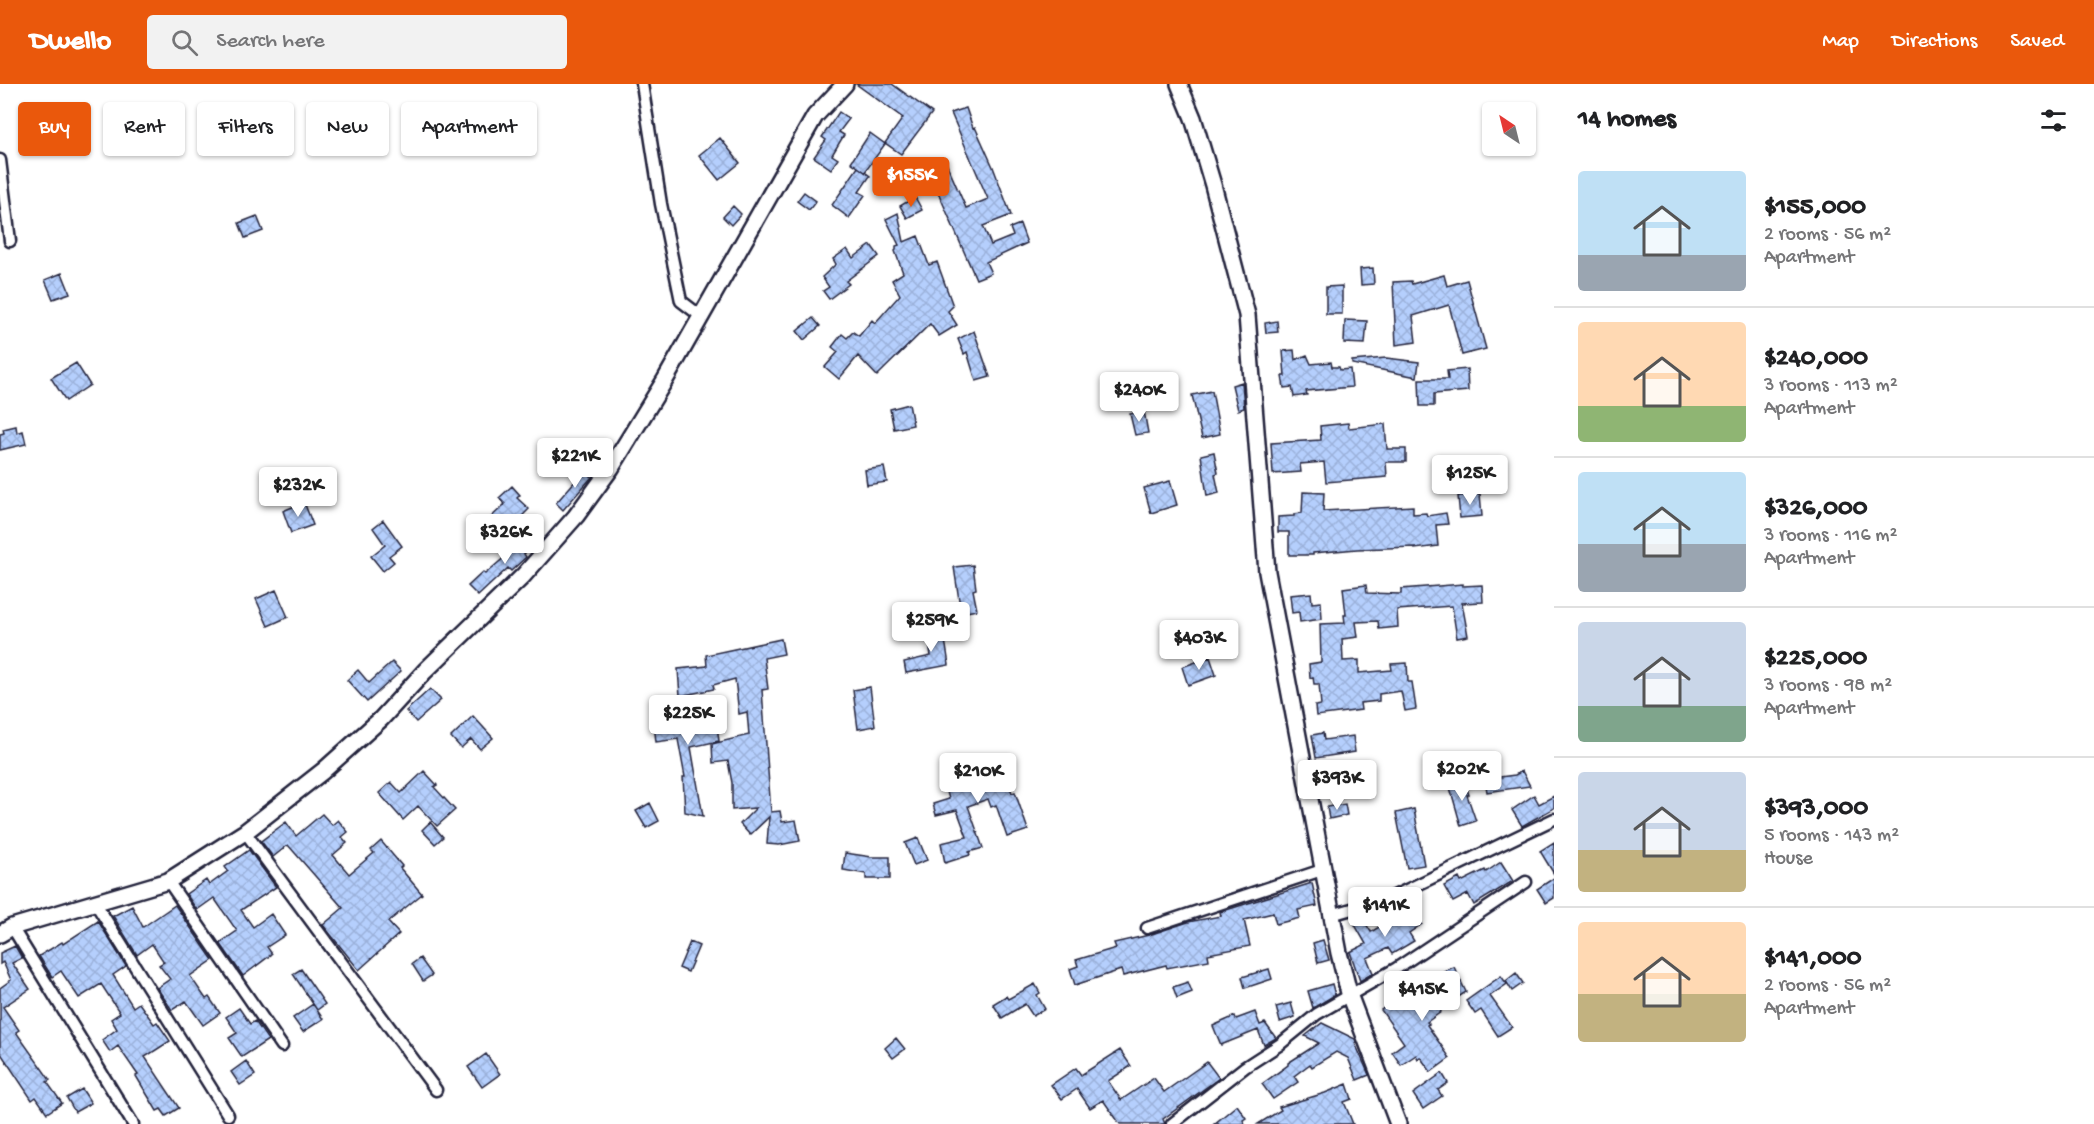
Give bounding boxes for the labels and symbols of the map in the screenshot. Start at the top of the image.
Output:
north arrow [1482,102,1536,156]
pin: $155K [869,157,953,208]
pin: $240K [1097,372,1181,423]
pin: $221K [533,438,617,489]
pin: $125K [1428,455,1512,506]
pin: $232K [256,467,340,518]
pin: $326K [463,514,547,565]
pin: $259K [889,602,973,653]
pin: $403K [1157,620,1241,671]
pin: $225K [646,695,730,746]
pin: $202K [1420,751,1504,802]
pin: $210K [936,753,1020,804]
pin: $393K [1295,760,1379,811]
pin: $141K [1343,887,1427,938]
pin: $415K [1380,971,1464,1022]

